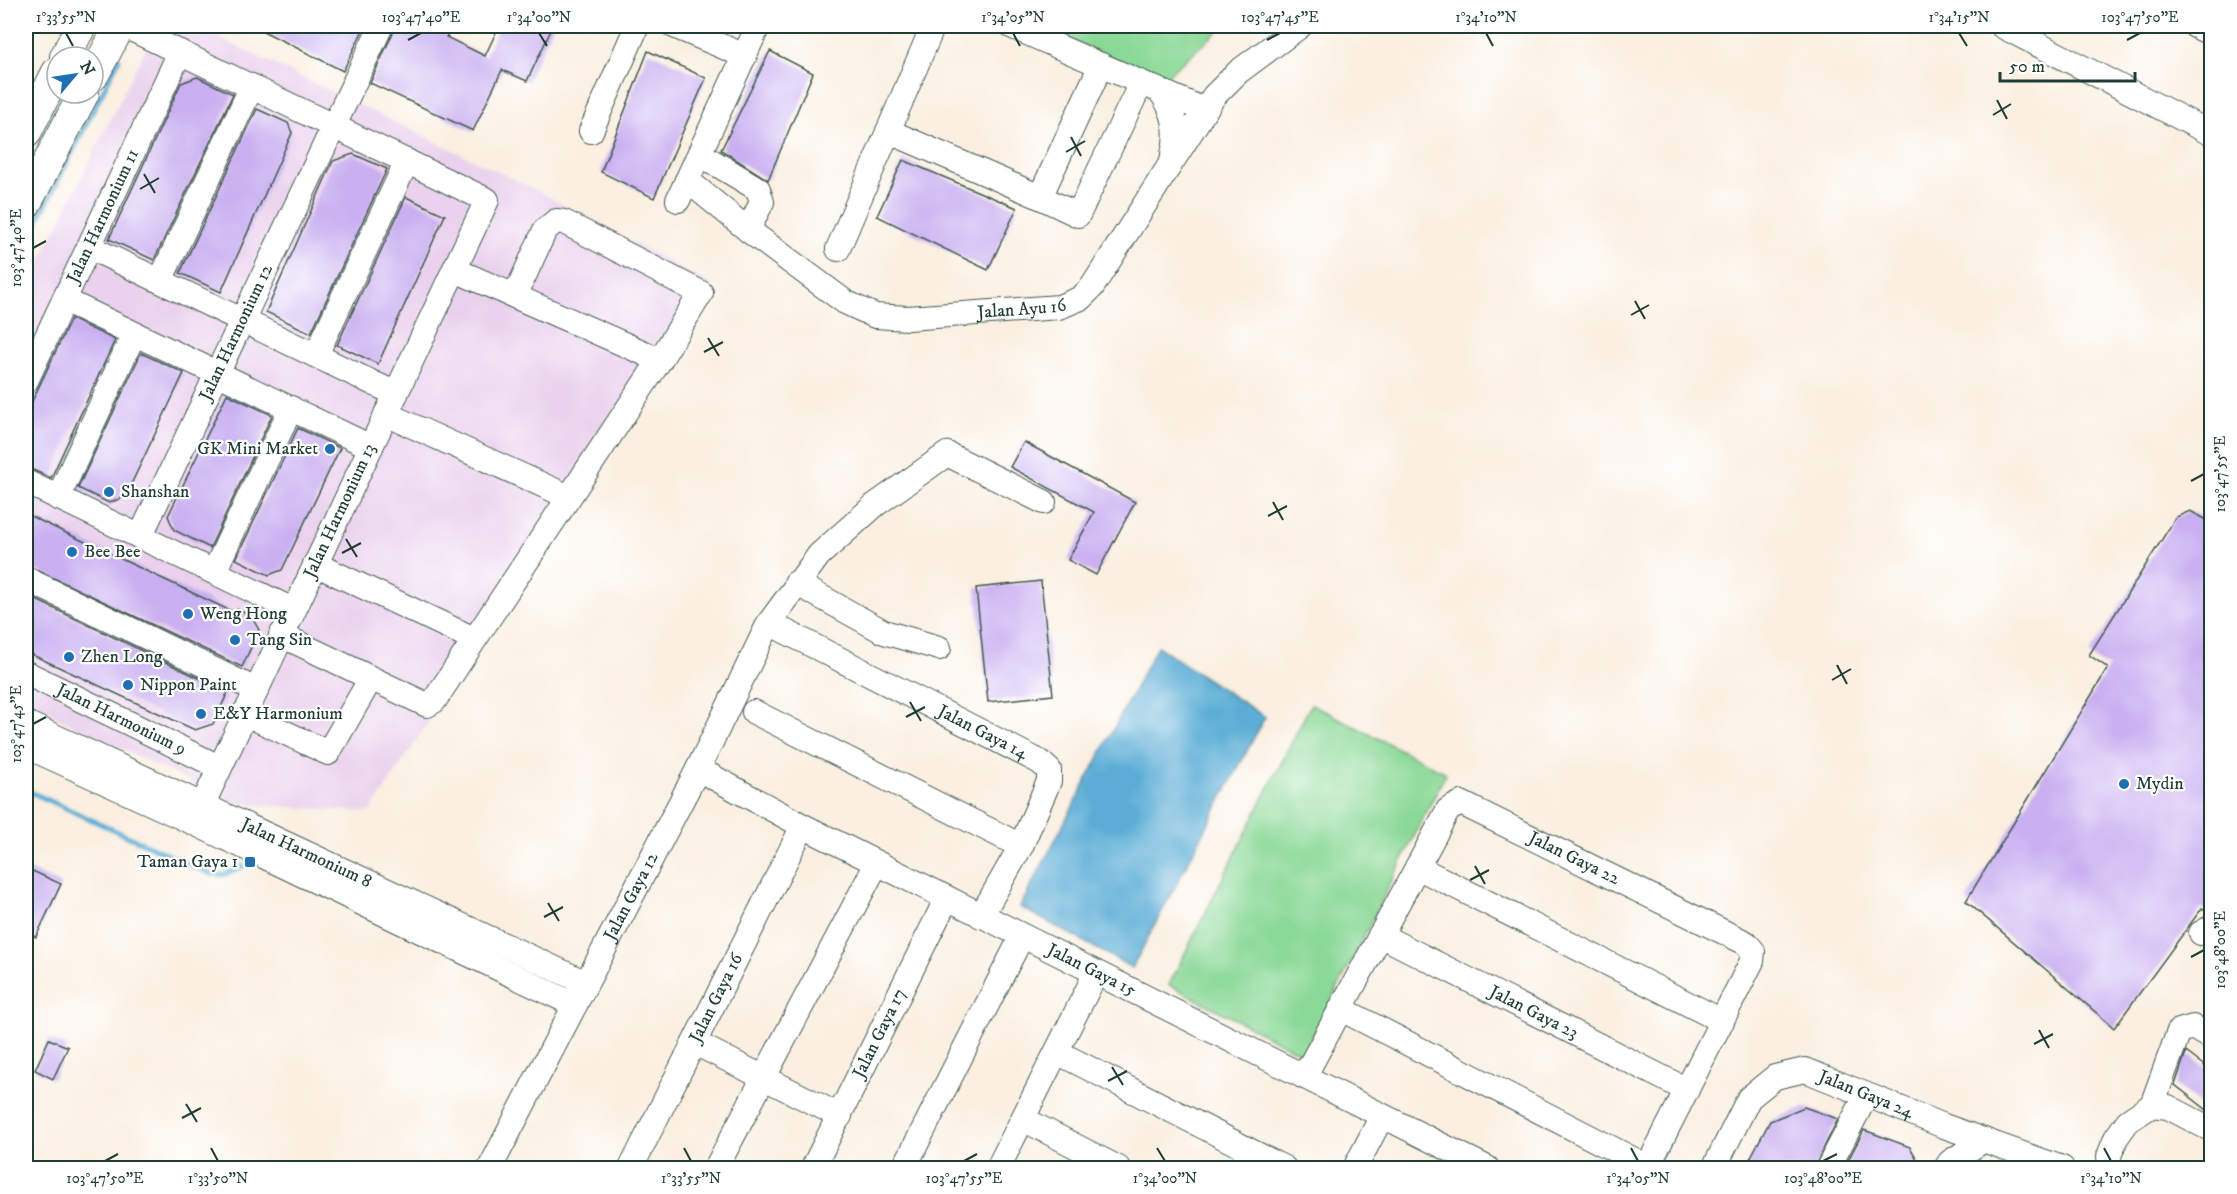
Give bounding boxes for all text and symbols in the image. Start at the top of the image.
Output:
text: 1°33'55"N [36,8,96,27]
text: 103°47'40"E [382,8,461,27]
text: 1°34'00"N [507,8,571,27]
text: 1°34'05"N [981,8,1045,27]
text: 103°47'45"E [1241,8,1319,27]
text: 1°34'10"N [1455,8,1517,27]
text: 1°34'15"N [1928,8,1990,27]
text: 103°47'50"E [2101,8,2179,27]
north arrow [45,45,105,105]
scale bar [2000,45,2135,83]
text: 50 m [2009,56,2045,78]
text: N [75,58,99,79]
street label: Jalan Harmonium 11 [61,145,144,289]
text: 103°47'40"E [7,208,26,287]
street label: Jalan Harmonium 12 [194,261,278,406]
street label: Jalan Ayu 16 [975,294,1070,324]
text: 103°47'55"E [2211,435,2230,512]
place label: GK Mini Market [197,438,318,460]
street label: Jalan Harmonium 13 [298,440,381,584]
marker: GK Mini Market [323,442,337,456]
place label: Shanshan [121,481,190,503]
marker: Shanshan [102,485,116,499]
place label: Bee Bee [84,541,140,563]
marker: Bee Bee [65,545,79,559]
place label: Weng Hong [199,603,287,625]
marker: Weng Hong [181,607,195,621]
place label: Tang Sin [247,629,313,651]
marker: Tang Sin [228,633,242,647]
place label: Zhen Long [81,646,163,668]
marker: Zhen Long [62,650,76,664]
place label: Nippon Paint [140,674,237,696]
street label: Jalan Harmonium 9 [51,678,190,760]
marker: Nippon Paint [121,678,135,692]
text: 103°47'45"E [7,685,26,763]
street label: Jalan Gaya 14 [932,699,1032,765]
place label: E&Y Harmonium [213,703,343,725]
marker: E&Y Harmonium [194,707,208,721]
place label: Mydin [2136,773,2184,795]
marker: Mydin [2117,777,2131,791]
street label: Jalan Harmonium 8 [236,812,375,893]
street label: Jalan Gaya 22 [1523,826,1623,890]
street label: Jalan Gaya 12 [598,849,664,946]
place label: Taman Gaya 1 [137,851,238,873]
marker: Taman Gaya 1 [243,855,257,869]
text: 103°48'00"E [2211,911,2230,989]
street label: Jalan Gaya 15 [1042,938,1140,1002]
street label: Jalan Gaya 16 [684,949,748,1048]
street label: Jalan Gaya 23 [1484,980,1582,1044]
street label: Jalan Gaya 17 [847,985,911,1084]
street label: Jalan Gaya 24 [1813,1065,1917,1124]
text: 103°47'50"E [66,1169,144,1188]
text: 1°33'50"N [188,1169,248,1188]
text: 1°33'55"N [661,1169,721,1188]
text: 103°47'55"E [926,1169,1003,1188]
text: 1°34'00"N [1133,1169,1197,1188]
text: 1°34'05"N [1606,1169,1670,1188]
text: 103°48'00"E [1784,1169,1862,1188]
text: 1°34'10"N [2080,1169,2142,1188]

